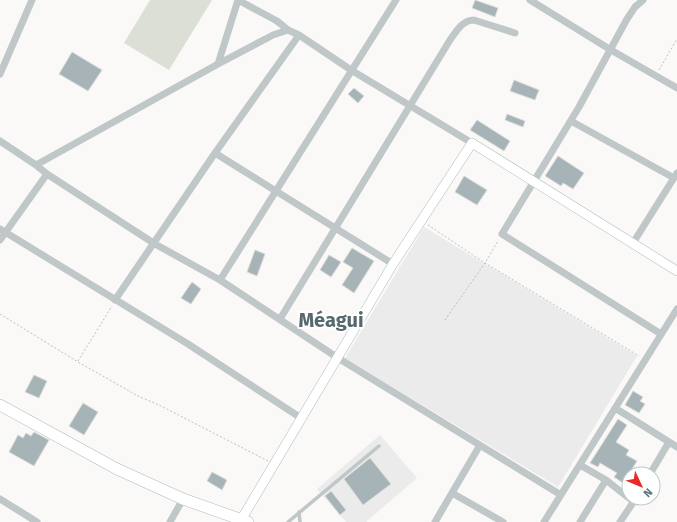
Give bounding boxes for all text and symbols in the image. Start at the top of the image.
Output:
district label: Méagui [298,308,364,332]
north arrow [621,466,661,506]
text: N [641,485,655,500]

